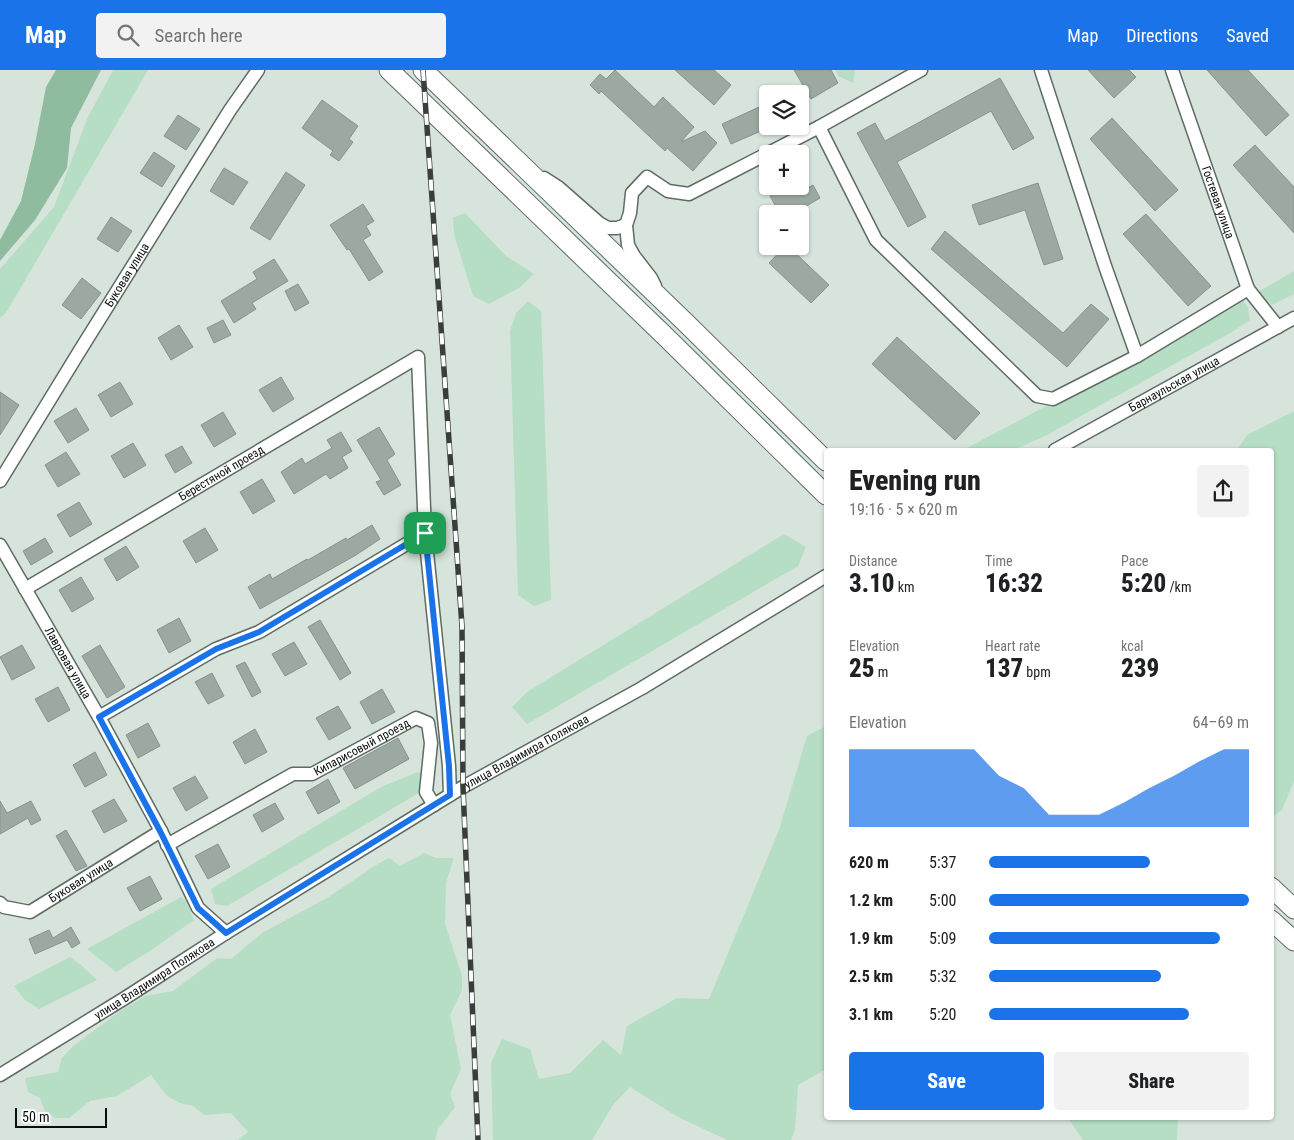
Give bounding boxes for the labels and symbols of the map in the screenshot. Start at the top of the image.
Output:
street label: Гостевая улица [1199,164,1237,241]
street label: Буковая улица [102,240,152,310]
street label: Барнаульская улица [1126,353,1222,415]
street label: Берестяной проезд [176,442,267,504]
pin [404,512,446,554]
street label: Лавровая улица [42,624,94,701]
street label: улица Владимира Полякова [462,712,591,792]
street label: Кипарисовый проезд [311,716,412,779]
street label: Буковая улица [46,855,116,906]
street label: улица Владимира Полякова [92,935,217,1022]
scale bar [15,1105,108,1128]

